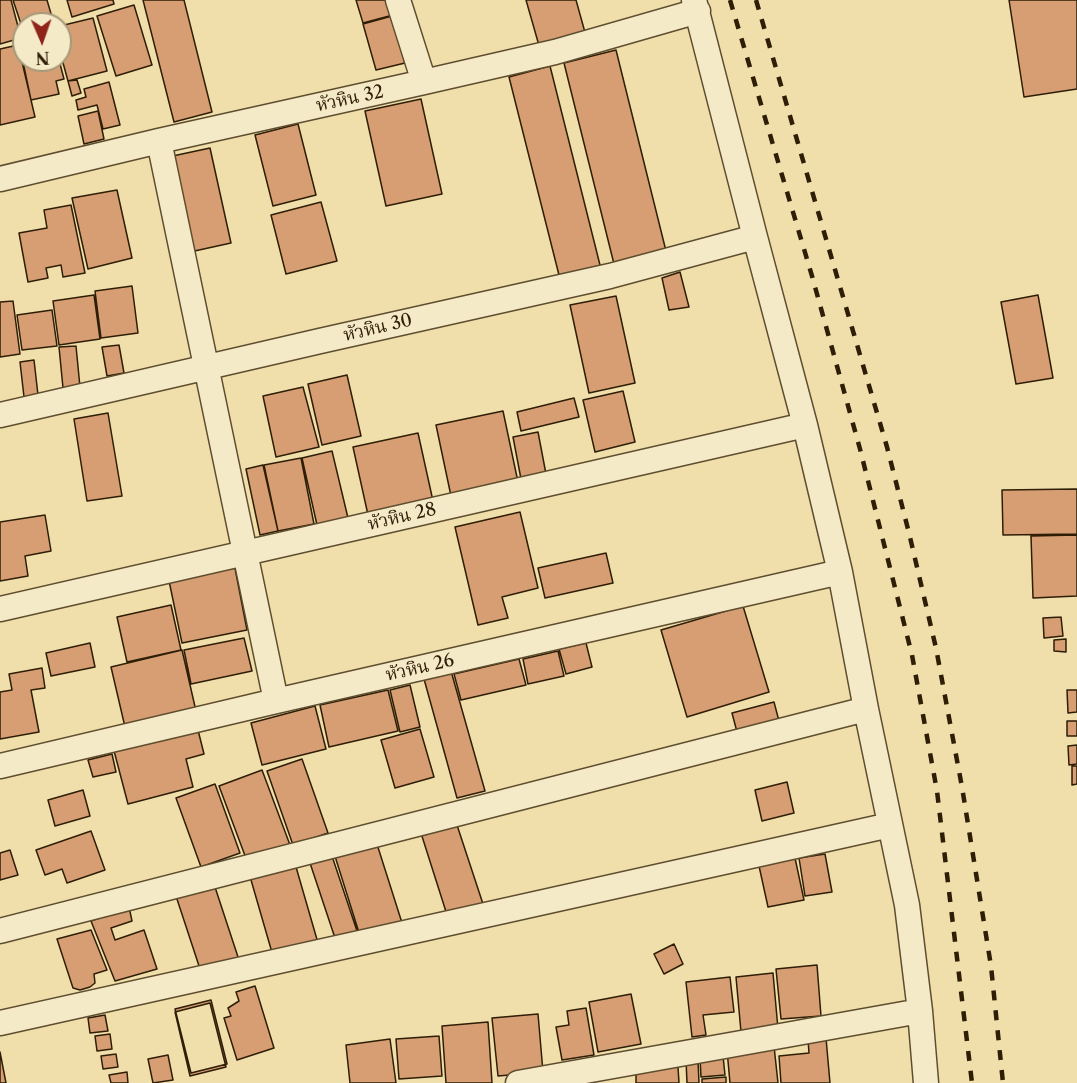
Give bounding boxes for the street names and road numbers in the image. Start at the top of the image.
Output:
street label: หัวหิน 32 [314,81,386,117]
street label: หัวหิน 30 [342,310,414,346]
street label: หัวหิน 28 [366,499,438,535]
street label: หัวหิน 26 [384,650,456,686]

